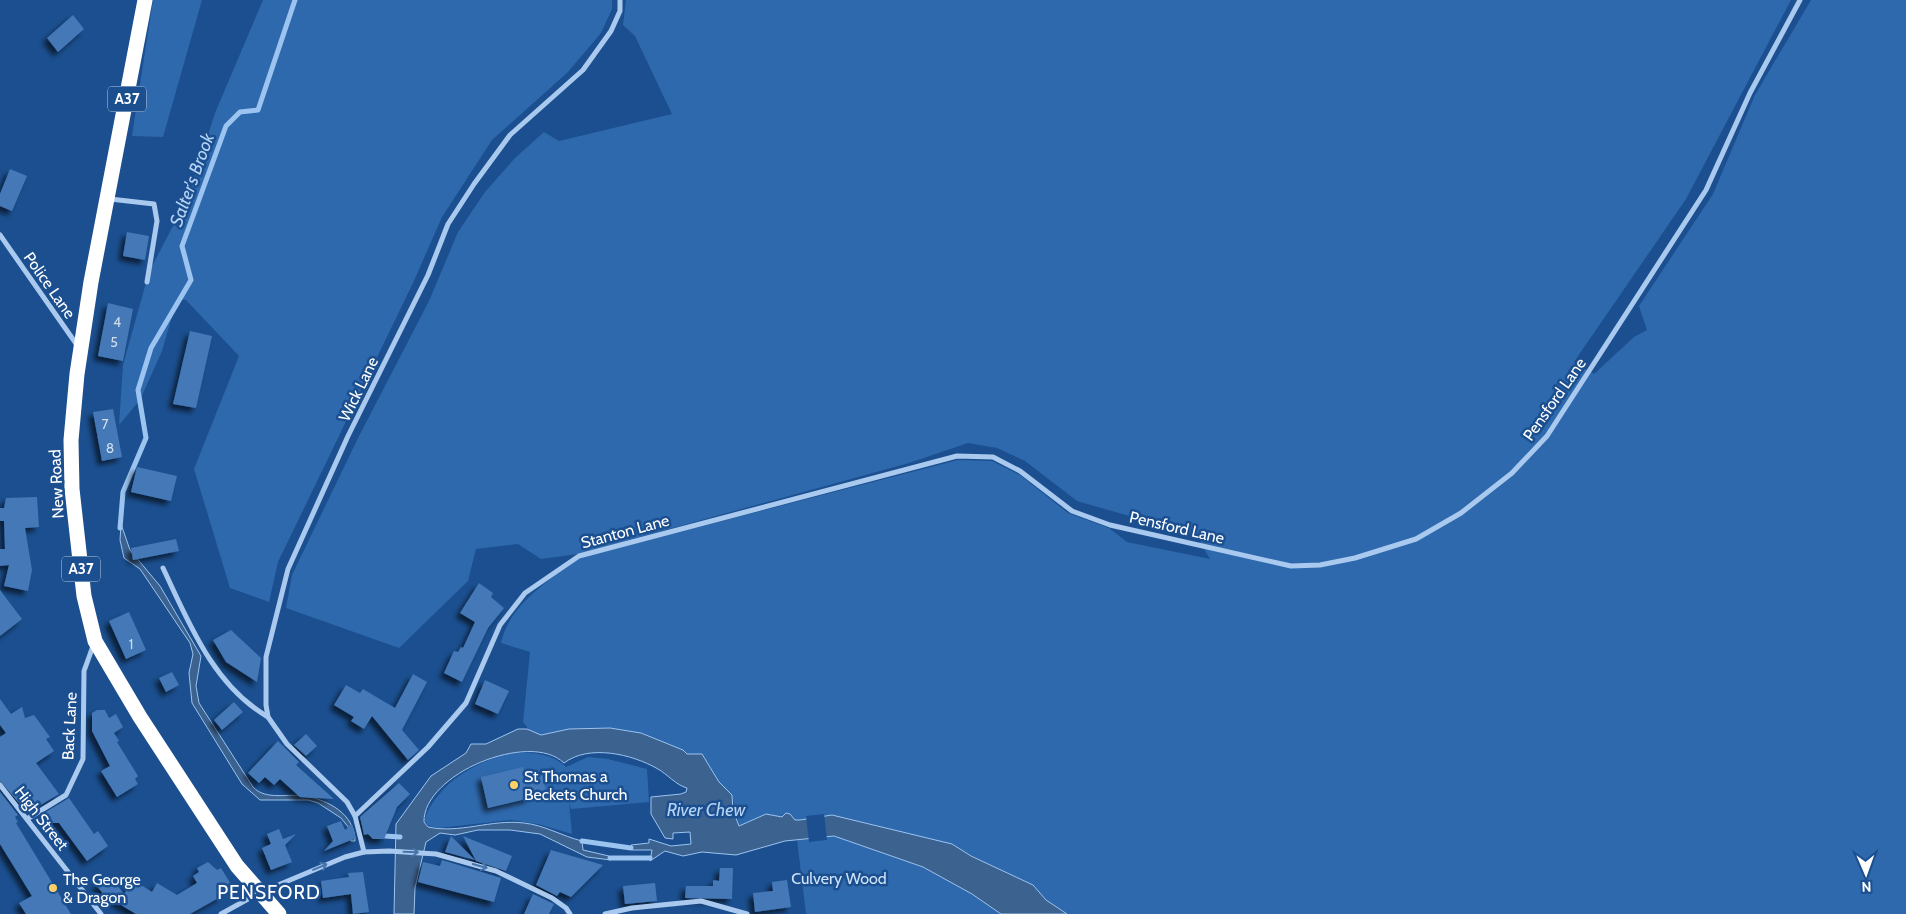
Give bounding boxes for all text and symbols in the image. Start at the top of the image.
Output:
road number: A37 [108,86,146,112]
water label: Salter's Brook [165,129,219,229]
street label: Police Lane [20,248,79,322]
house number: 4 [113,313,121,331]
house number: 5 [110,333,118,351]
street label: Wick Lane [335,354,382,425]
street label: Pensford Lane [1519,354,1590,444]
house number: 7 [101,415,109,433]
house number: 8 [106,439,114,457]
street label: New Road [45,449,68,519]
street label: Pensford Lane [1128,507,1226,548]
street label: Stanton Lane [579,511,671,552]
road number: A37 [62,556,100,582]
house number: 1 [129,635,133,653]
street label: Back Lane [58,692,81,761]
place label: St Thomas a Beckets Church [524,767,627,804]
marker: St Thomas a Beckets Church [508,779,520,791]
street label: High Street [11,783,73,855]
water label: River Chew [667,799,746,821]
one-way arrow [402,848,418,857]
north arrow [1841,849,1891,899]
one-way arrow [312,862,327,872]
one-way arrow [471,862,487,871]
park label: Culvery Wood [791,869,887,888]
place label: The George & Dragon [63,870,141,907]
text: N [1861,878,1872,896]
district label: PENSFORD [217,881,321,904]
marker: The George & Dragon [47,882,59,894]

